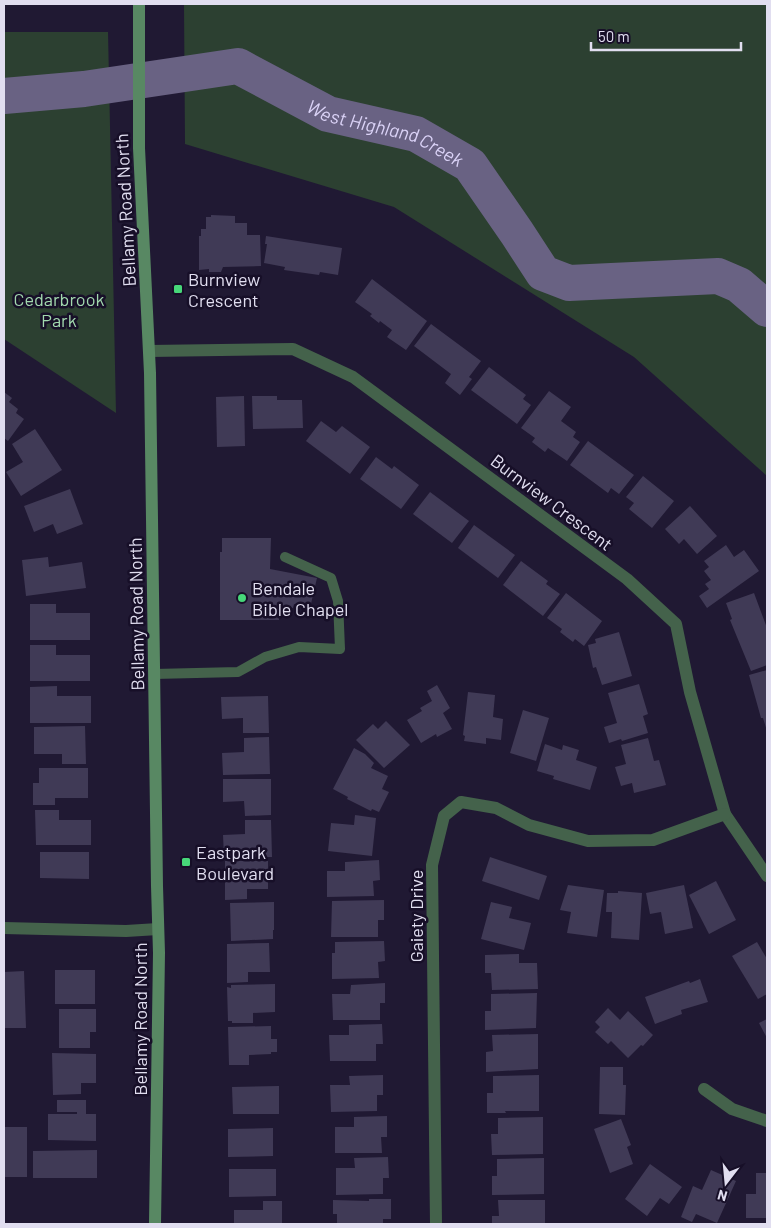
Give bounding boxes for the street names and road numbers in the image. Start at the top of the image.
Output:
street label: Bellamy Road North [110,133,140,287]
street label: Burnview Crescent [487,449,617,555]
street label: Bellamy Road North [124,537,148,691]
street label: Gaiety Drive [405,870,427,962]
street label: Bellamy Road North [129,942,151,1096]

